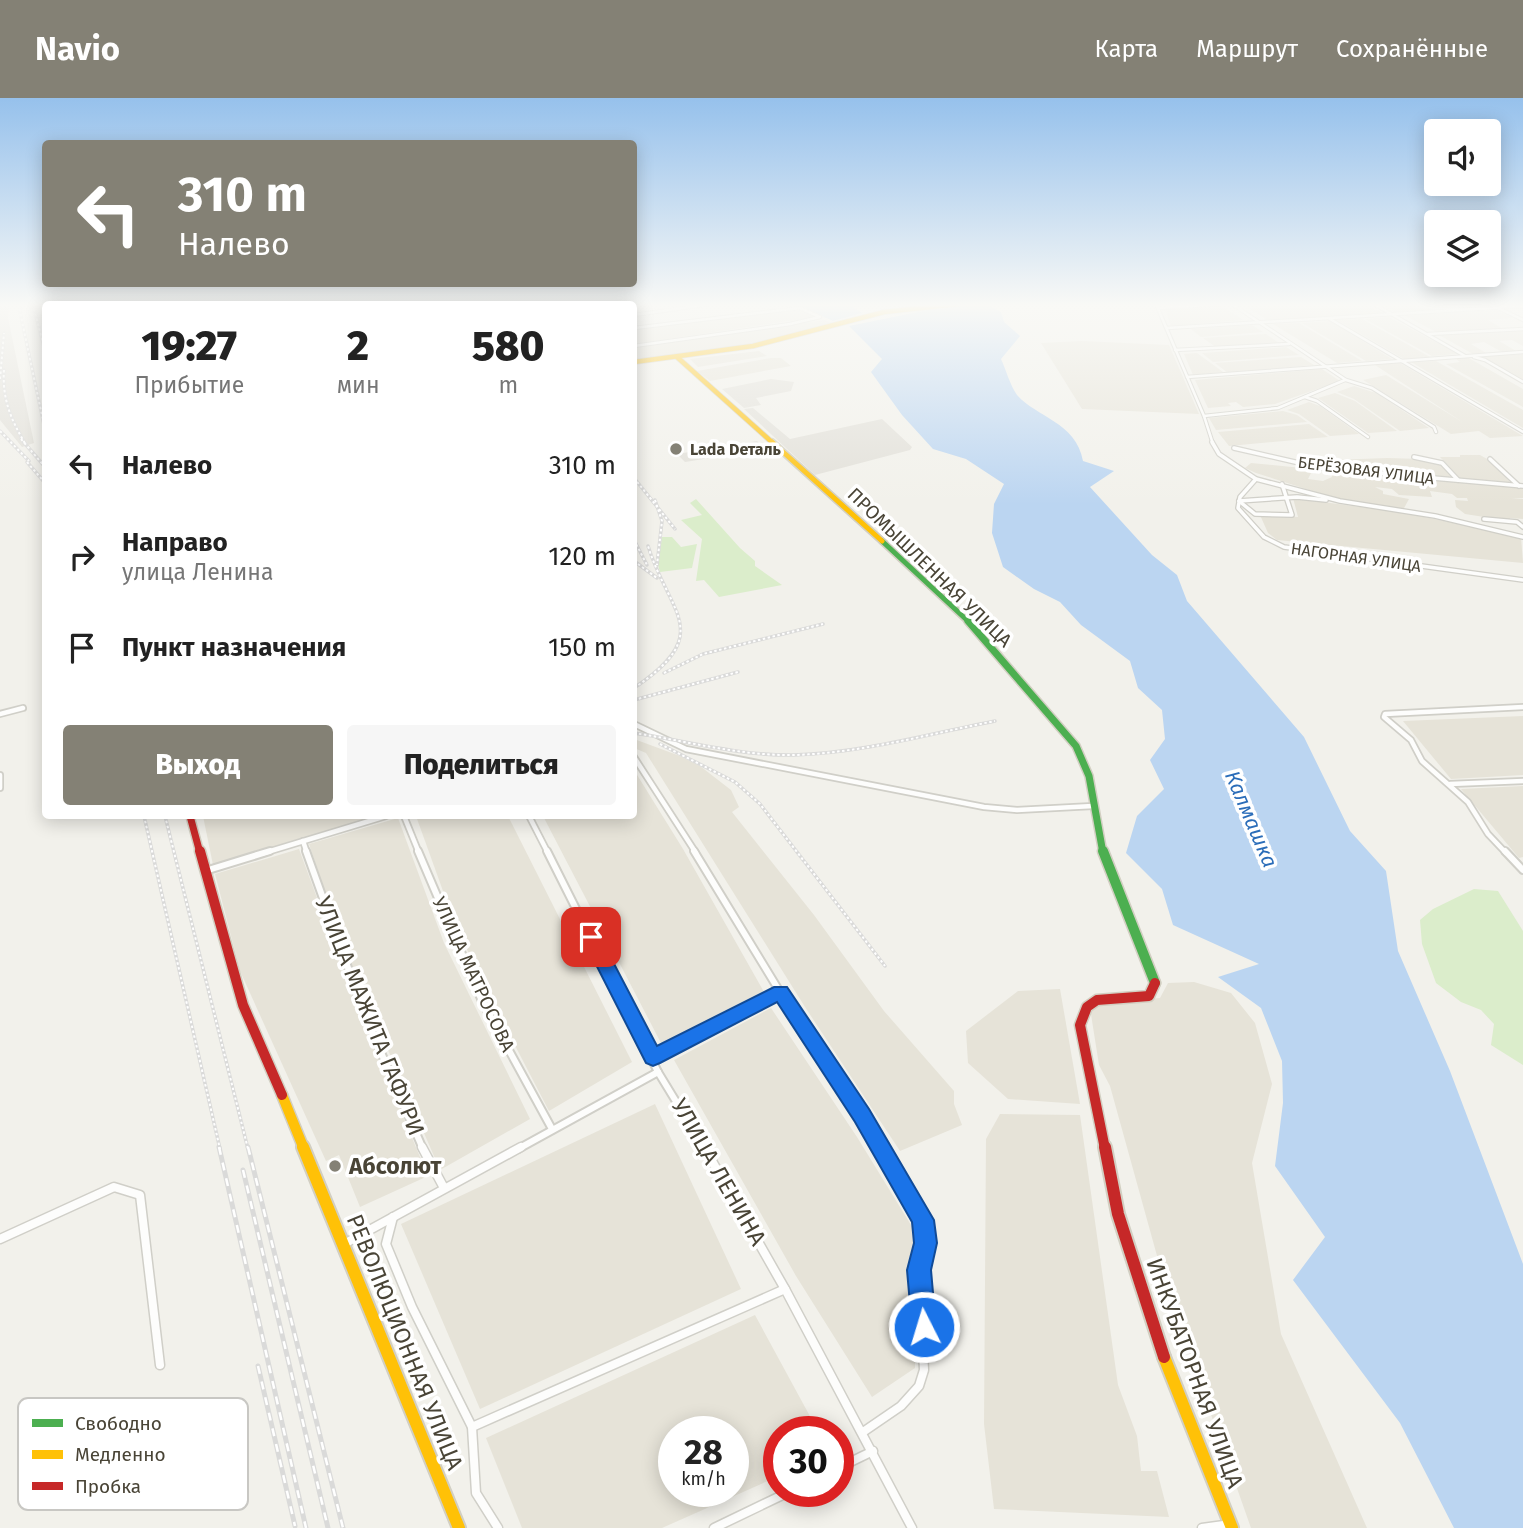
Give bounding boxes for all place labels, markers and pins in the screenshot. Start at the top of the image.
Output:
place label: Lada Dеталь [690,440,782,459]
marker: Lada Dеталь [668,441,684,457]
pin [561,907,621,967]
place label: Абсолют [348,1152,442,1180]
marker: Абсолют [327,1158,343,1174]

